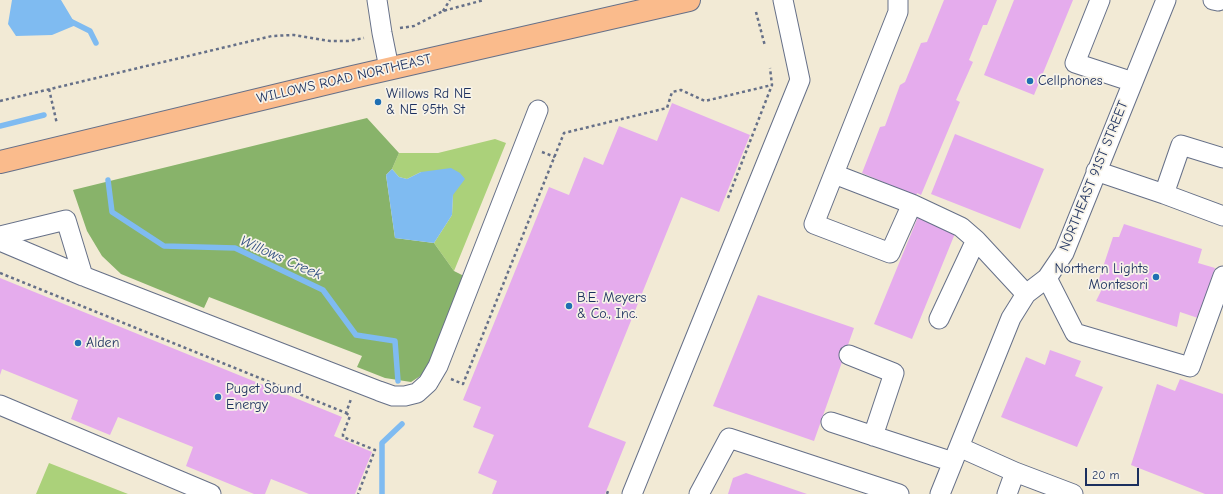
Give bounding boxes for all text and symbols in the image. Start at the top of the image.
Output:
street label: WILLOWS ROAD NORTHEAST [255,51,433,107]
place label: Cellphones [1038,73,1103,89]
marker: Cellphones [1025,76,1035,86]
place label: Willows Rd NE & NE 95th St [386,86,472,118]
marker: Willows Rd NE & NE 95th St [373,97,383,107]
street label: NORTHEAST 91ST STREET [1056,98,1132,254]
water label: Willows Creek [237,232,325,284]
place label: Northern Lights Montesori [1054,261,1148,294]
marker: Northern Lights Montesori [1151,272,1161,282]
place label: B.E. Meyers & Co., Inc. [577,290,646,322]
marker: B.E. Meyers & Co., Inc. [564,301,574,311]
place label: Alden [86,335,119,351]
marker: Alden [73,338,83,348]
place label: Puget Sound Energy [226,381,302,414]
marker: Puget Sound Energy [213,392,223,402]
scale bar [1087,460,1141,486]
text: 20 m [1092,468,1120,482]

